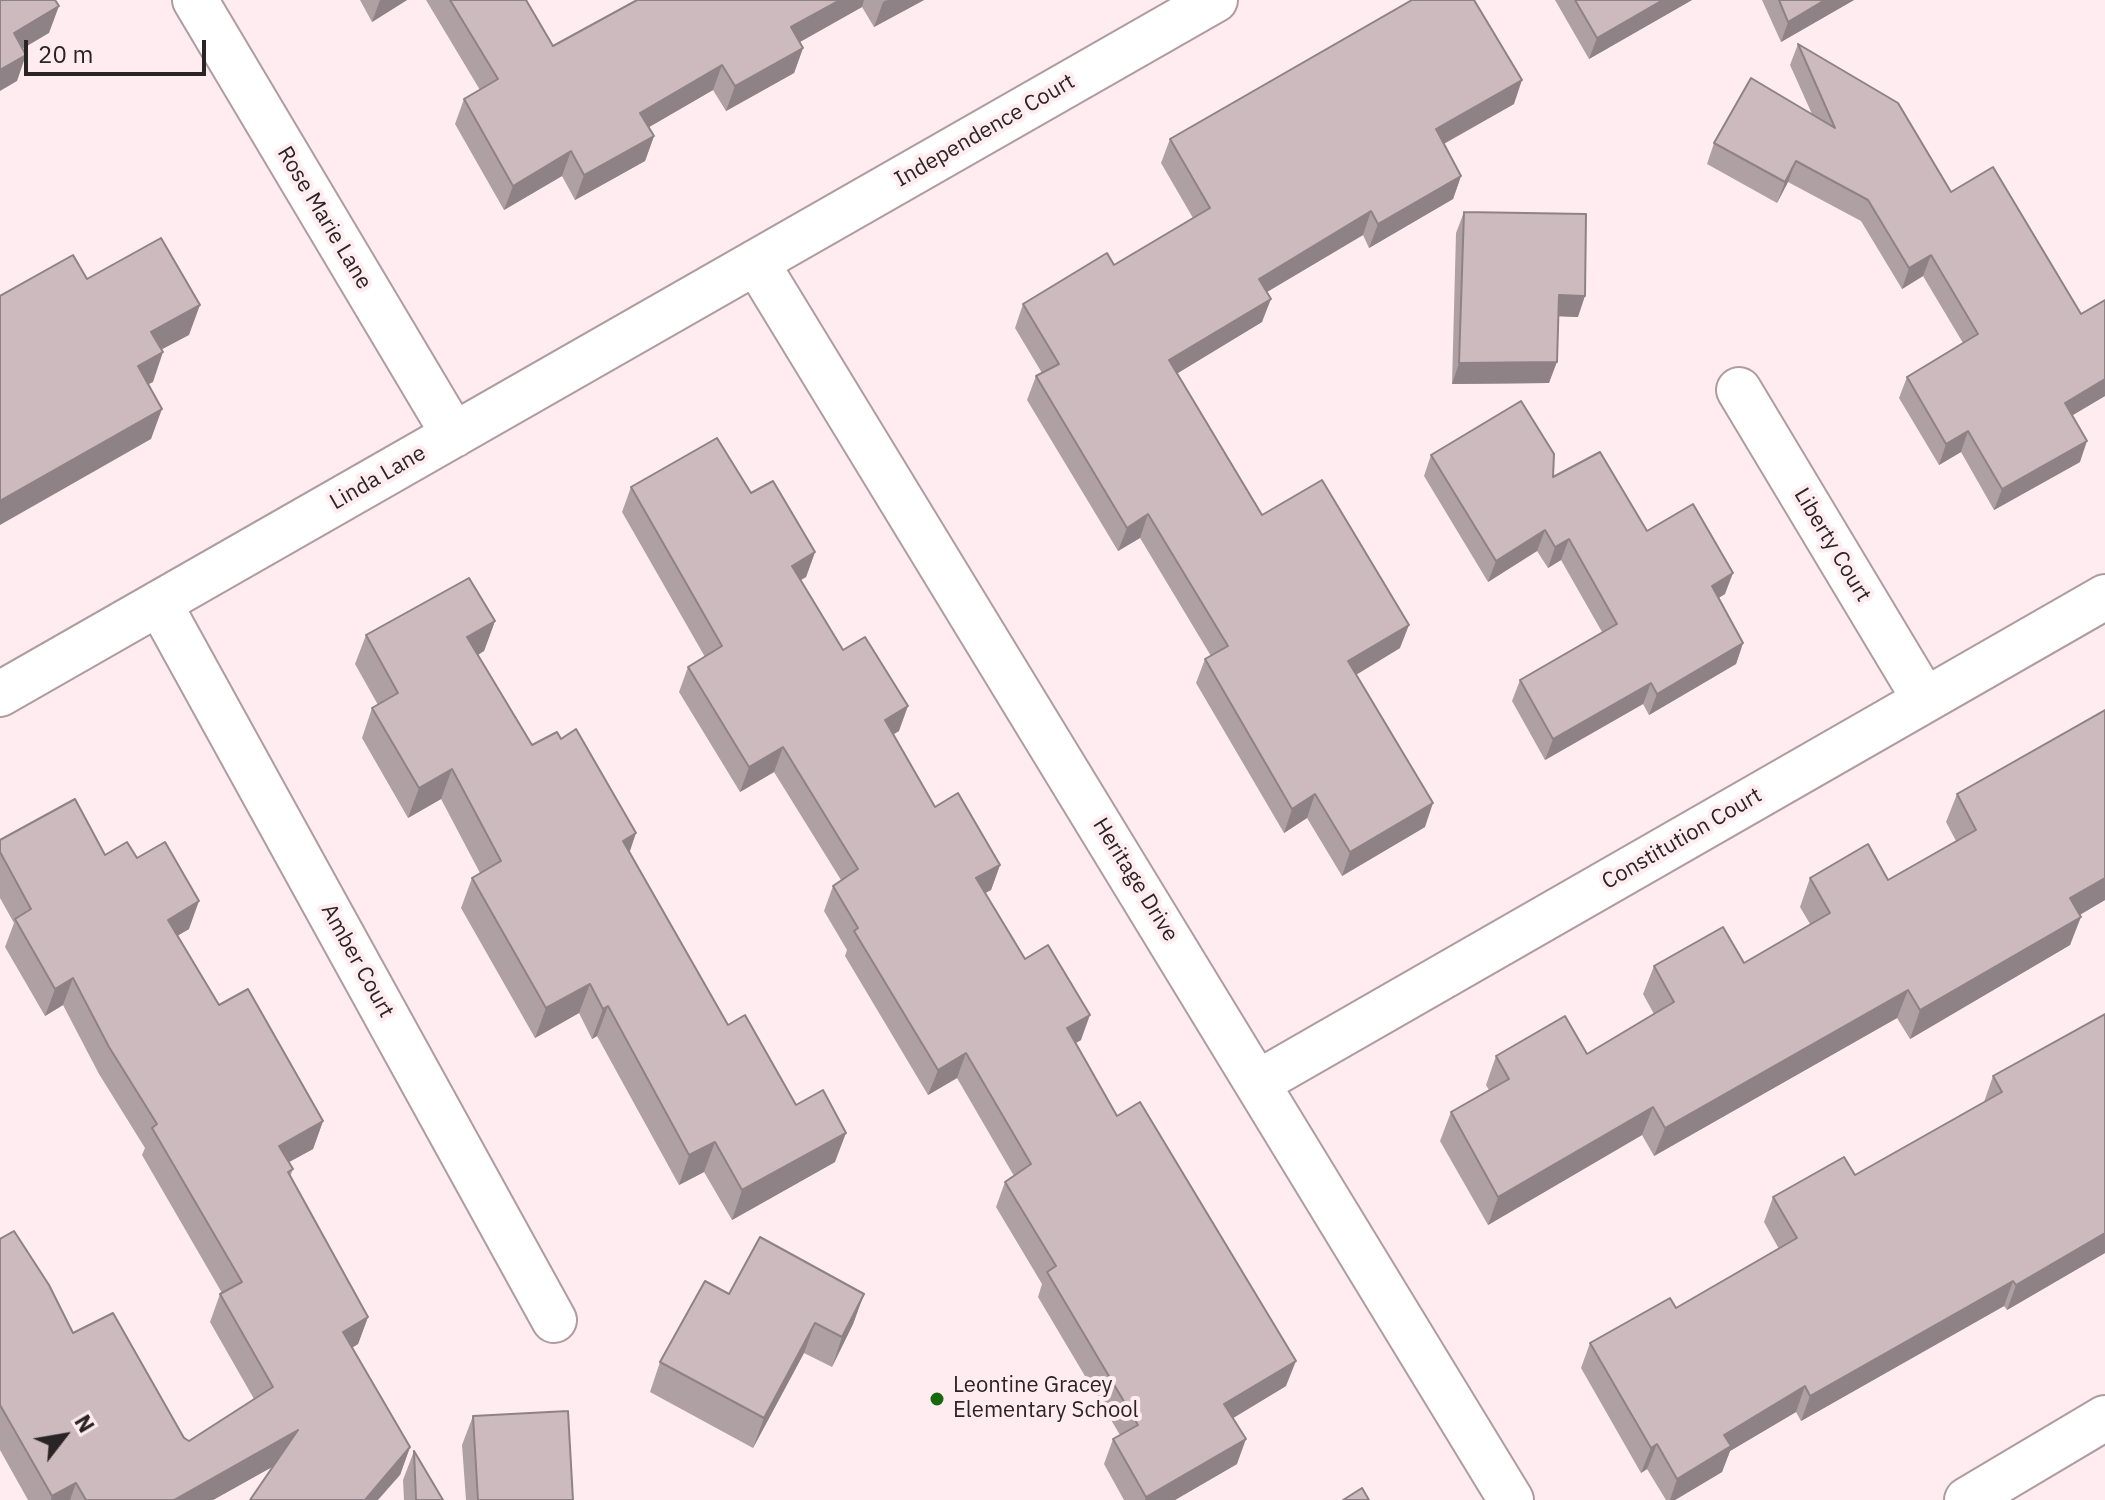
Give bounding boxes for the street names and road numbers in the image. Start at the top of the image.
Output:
street label: Independence Court [890,69,1080,193]
street label: Rose Marie Lane [271,142,377,294]
street label: Linda Lane [325,440,431,516]
street label: Liberty Court [1788,483,1876,607]
street label: Constitution Court [1597,783,1767,895]
street label: Heritage Drive [1087,813,1183,947]
street label: Amber Court [315,900,399,1022]

